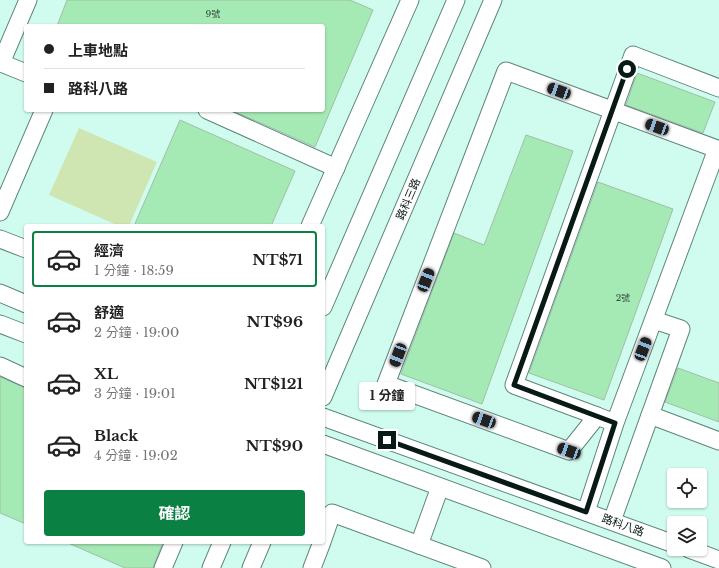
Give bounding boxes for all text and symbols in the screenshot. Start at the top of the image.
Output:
house number: 9號 [206,8,220,19]
text: 上車地點 [68,41,128,60]
route start [618,60,636,78]
text: 路科八路 [68,79,128,98]
car [546,81,572,101]
car [644,117,670,137]
street label: 路科三路 [393,176,423,222]
icon: car [46,241,82,277]
text: 經濟 [94,241,124,260]
text: NT$71 [252,250,303,269]
text: 1 分鐘 · 18:59 [94,262,174,279]
car [416,267,436,293]
house number: 2號 [616,292,630,303]
icon: car [46,303,82,339]
text: 舒適 [94,303,124,322]
text: NT$96 [247,312,303,331]
text: 2 分鐘 · 19:00 [94,324,179,341]
car [633,336,653,362]
car [388,342,408,368]
text: XL [94,364,118,383]
icon: car [46,365,82,401]
text: NT$121 [244,374,303,393]
callout: 1 分鐘 [359,382,415,410]
text: 3 分鐘 · 19:01 [94,385,176,402]
text: 1 分鐘 [369,387,405,404]
car [471,410,497,430]
text: Black [94,426,138,445]
icon: car [46,427,82,463]
route end [378,431,396,449]
text: NT$90 [245,436,303,455]
car [556,441,582,461]
text: 4 分鐘 · 19:02 [94,447,178,464]
map controls [667,468,707,556]
button: locate [667,468,707,508]
button: 確認 [44,490,305,536]
street label: 路科八路 [600,511,646,539]
button: layers [667,516,707,556]

